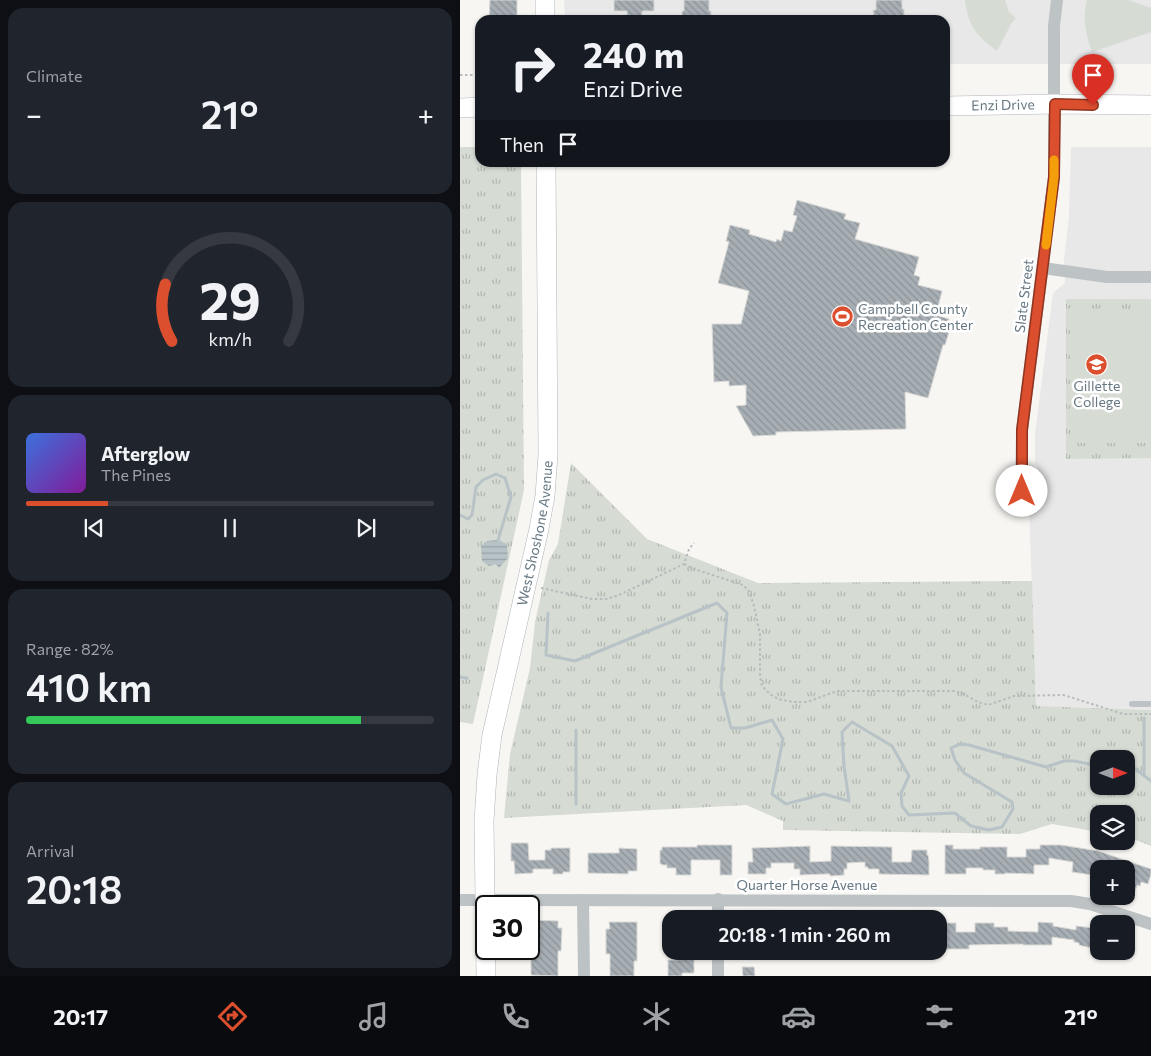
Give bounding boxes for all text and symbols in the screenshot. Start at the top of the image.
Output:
text: 240 m [583,32,684,75]
icon: right [500,35,565,100]
pin [1072,54,1114,105]
icon: arrive [1079,61,1107,89]
text: Climate [26,66,82,85]
text: Enzi Drive [583,75,683,102]
text: 21° [201,90,258,137]
street label: Enzi Drive [971,95,1035,114]
text: − [26,97,42,131]
text: + [418,97,434,131]
icon: arrive [554,130,582,158]
text: Then [500,133,544,156]
street label: Slate Street [1011,258,1037,334]
text: 29 [199,267,261,331]
place label: Campbell County Recreation Center [858,300,974,333]
sports icon: Campbell County Recreation Center [830,305,854,329]
text: km/h [208,328,252,350]
school or university icon: Gillette College [1085,352,1109,376]
place label: Gillette College [1073,377,1121,410]
text: Afterglow [101,442,190,465]
street label: West Shoshone Avenue [513,460,556,607]
position arrow [995,464,1047,516]
text: The Pines [101,465,171,484]
icon: previous [80,514,108,542]
icon: pause [216,514,244,542]
icon: next [352,514,380,542]
text: Range · 82% [26,639,114,658]
text: 410 km [26,663,152,710]
north arrow [1090,750,1135,795]
map controls [1090,750,1135,960]
button: layers [1090,805,1135,850]
text: Arrival [26,841,74,860]
button: + [1090,860,1135,905]
text: 20:18 [26,865,122,912]
street label: Quarter Horse Avenue [737,876,877,893]
speed limit sign: 30 [475,895,540,960]
button: − [1090,915,1135,960]
text: 20:18 · 1 min · 260 m [718,923,891,946]
icon: directions [215,999,250,1034]
icon: music [356,999,391,1034]
icon: phone [498,999,533,1034]
icon: climate [639,999,674,1034]
icon: car [781,999,816,1034]
icon: filters [922,999,957,1034]
text: 20:17 [53,1003,108,1030]
text: 21° [1064,1003,1098,1030]

